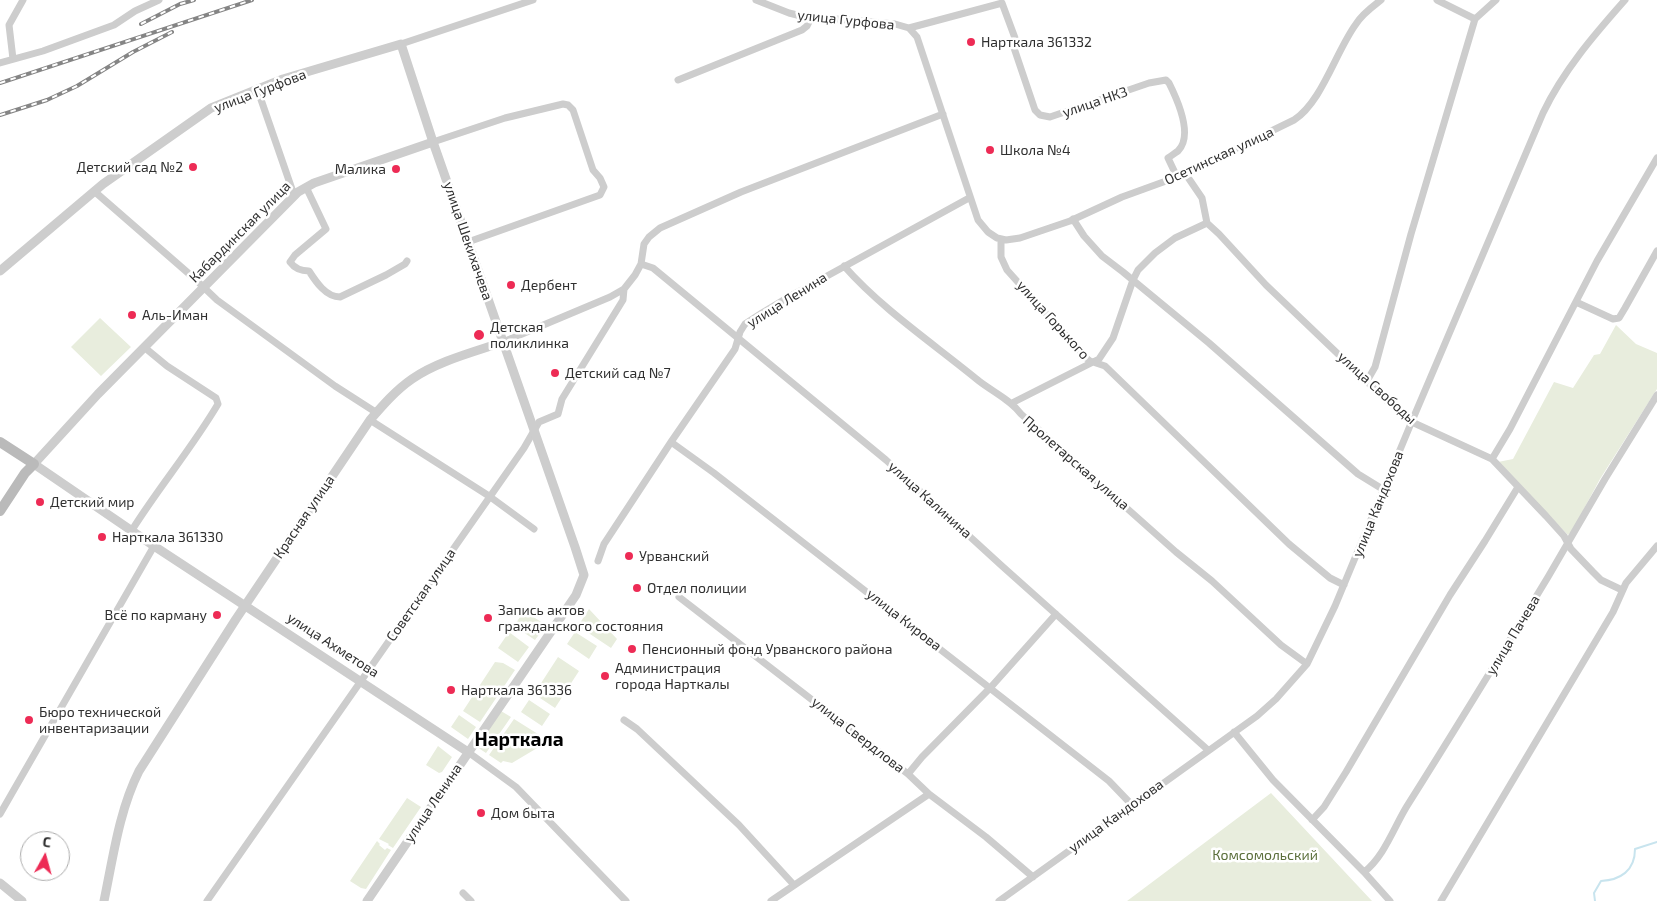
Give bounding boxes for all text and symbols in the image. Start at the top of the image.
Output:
street label: улица Гурфова [797,7,895,33]
place label: Нарткала 361332 [981,34,1092,50]
marker: Нарткала 361332 [965,36,977,48]
street label: улица Гурфова [212,66,308,116]
street label: улица НКЗ [1060,83,1130,121]
street label: Осетинская улица [1162,123,1276,189]
place label: Школа №4 [1000,142,1071,158]
marker: Школа №4 [984,144,996,156]
place label: Детский сад №2 [77,159,183,175]
marker: Детский сад №2 [187,161,199,173]
place label: Малика [335,161,386,177]
marker: Малика [390,163,402,175]
street label: Кабардинская улица [186,178,294,286]
street label: улица Шекихачева [440,180,496,302]
street label: улица Ленина [744,269,830,331]
place label: Дербент [521,277,577,293]
street label: улица Горького [1013,277,1093,363]
marker: Дербент [505,279,517,291]
place label: Аль-Иман [142,307,208,323]
marker: Аль-Иман [126,309,138,321]
place label: Детская поликлинка [490,319,569,352]
marker: Детская поликлинка [472,328,486,342]
street label: улица Свободы [1334,348,1420,428]
place label: Детский сад №7 [565,365,671,381]
marker: Детский сад №7 [549,367,561,379]
street label: Пролетарская улица [1019,412,1133,514]
street label: улица Кандохова [1349,448,1407,560]
street label: улица Калинина [885,458,975,542]
street label: Красная улица [270,472,338,562]
place label: Детский мир [50,494,135,510]
marker: Детский мир [34,496,46,508]
place label: Нарткала 361330 [112,529,223,545]
marker: Нарткала 361330 [96,531,108,543]
street label: Советская улица [383,545,459,645]
place label: Урванский [639,548,709,564]
marker: Урванский [623,550,635,562]
place label: Отдел полиции [647,580,747,596]
marker: Отдел полиции [631,582,643,594]
street label: улица Кирова [863,586,945,654]
street label: улица Пачева [1483,592,1543,678]
place label: Запись актов гражданского состояния [498,602,663,634]
place label: Всё по карману [105,607,207,623]
marker: Всё по карману [211,609,223,621]
street label: улица Ахметова [284,609,382,681]
marker: Запись актов гражданского состояния [482,612,494,624]
place label: Пенсионный фонд Урванского района [642,641,892,657]
marker: Пенсионный фонд Урванского района [626,643,638,655]
place label: Администрация города Нарткалы [615,660,730,692]
marker: Администрация города Нарткалы [599,670,611,682]
place label: Нарткала 361336 [461,682,572,698]
marker: Нарткала 361336 [445,684,457,696]
street label: улица Свердлова [808,694,908,776]
place label: Бюро технической инвентаризации [39,704,161,736]
marker: Бюро технической инвентаризации [23,714,35,726]
district label: Нарткала [474,729,564,751]
street label: улица Ленина [401,761,465,845]
street label: улица Кандохова [1065,776,1167,856]
place label: Дом быта [491,805,555,821]
marker: Дом быта [475,807,487,819]
north arrow [20,831,70,881]
text: С [42,833,52,851]
park label: Комсомольский [1212,847,1318,863]

